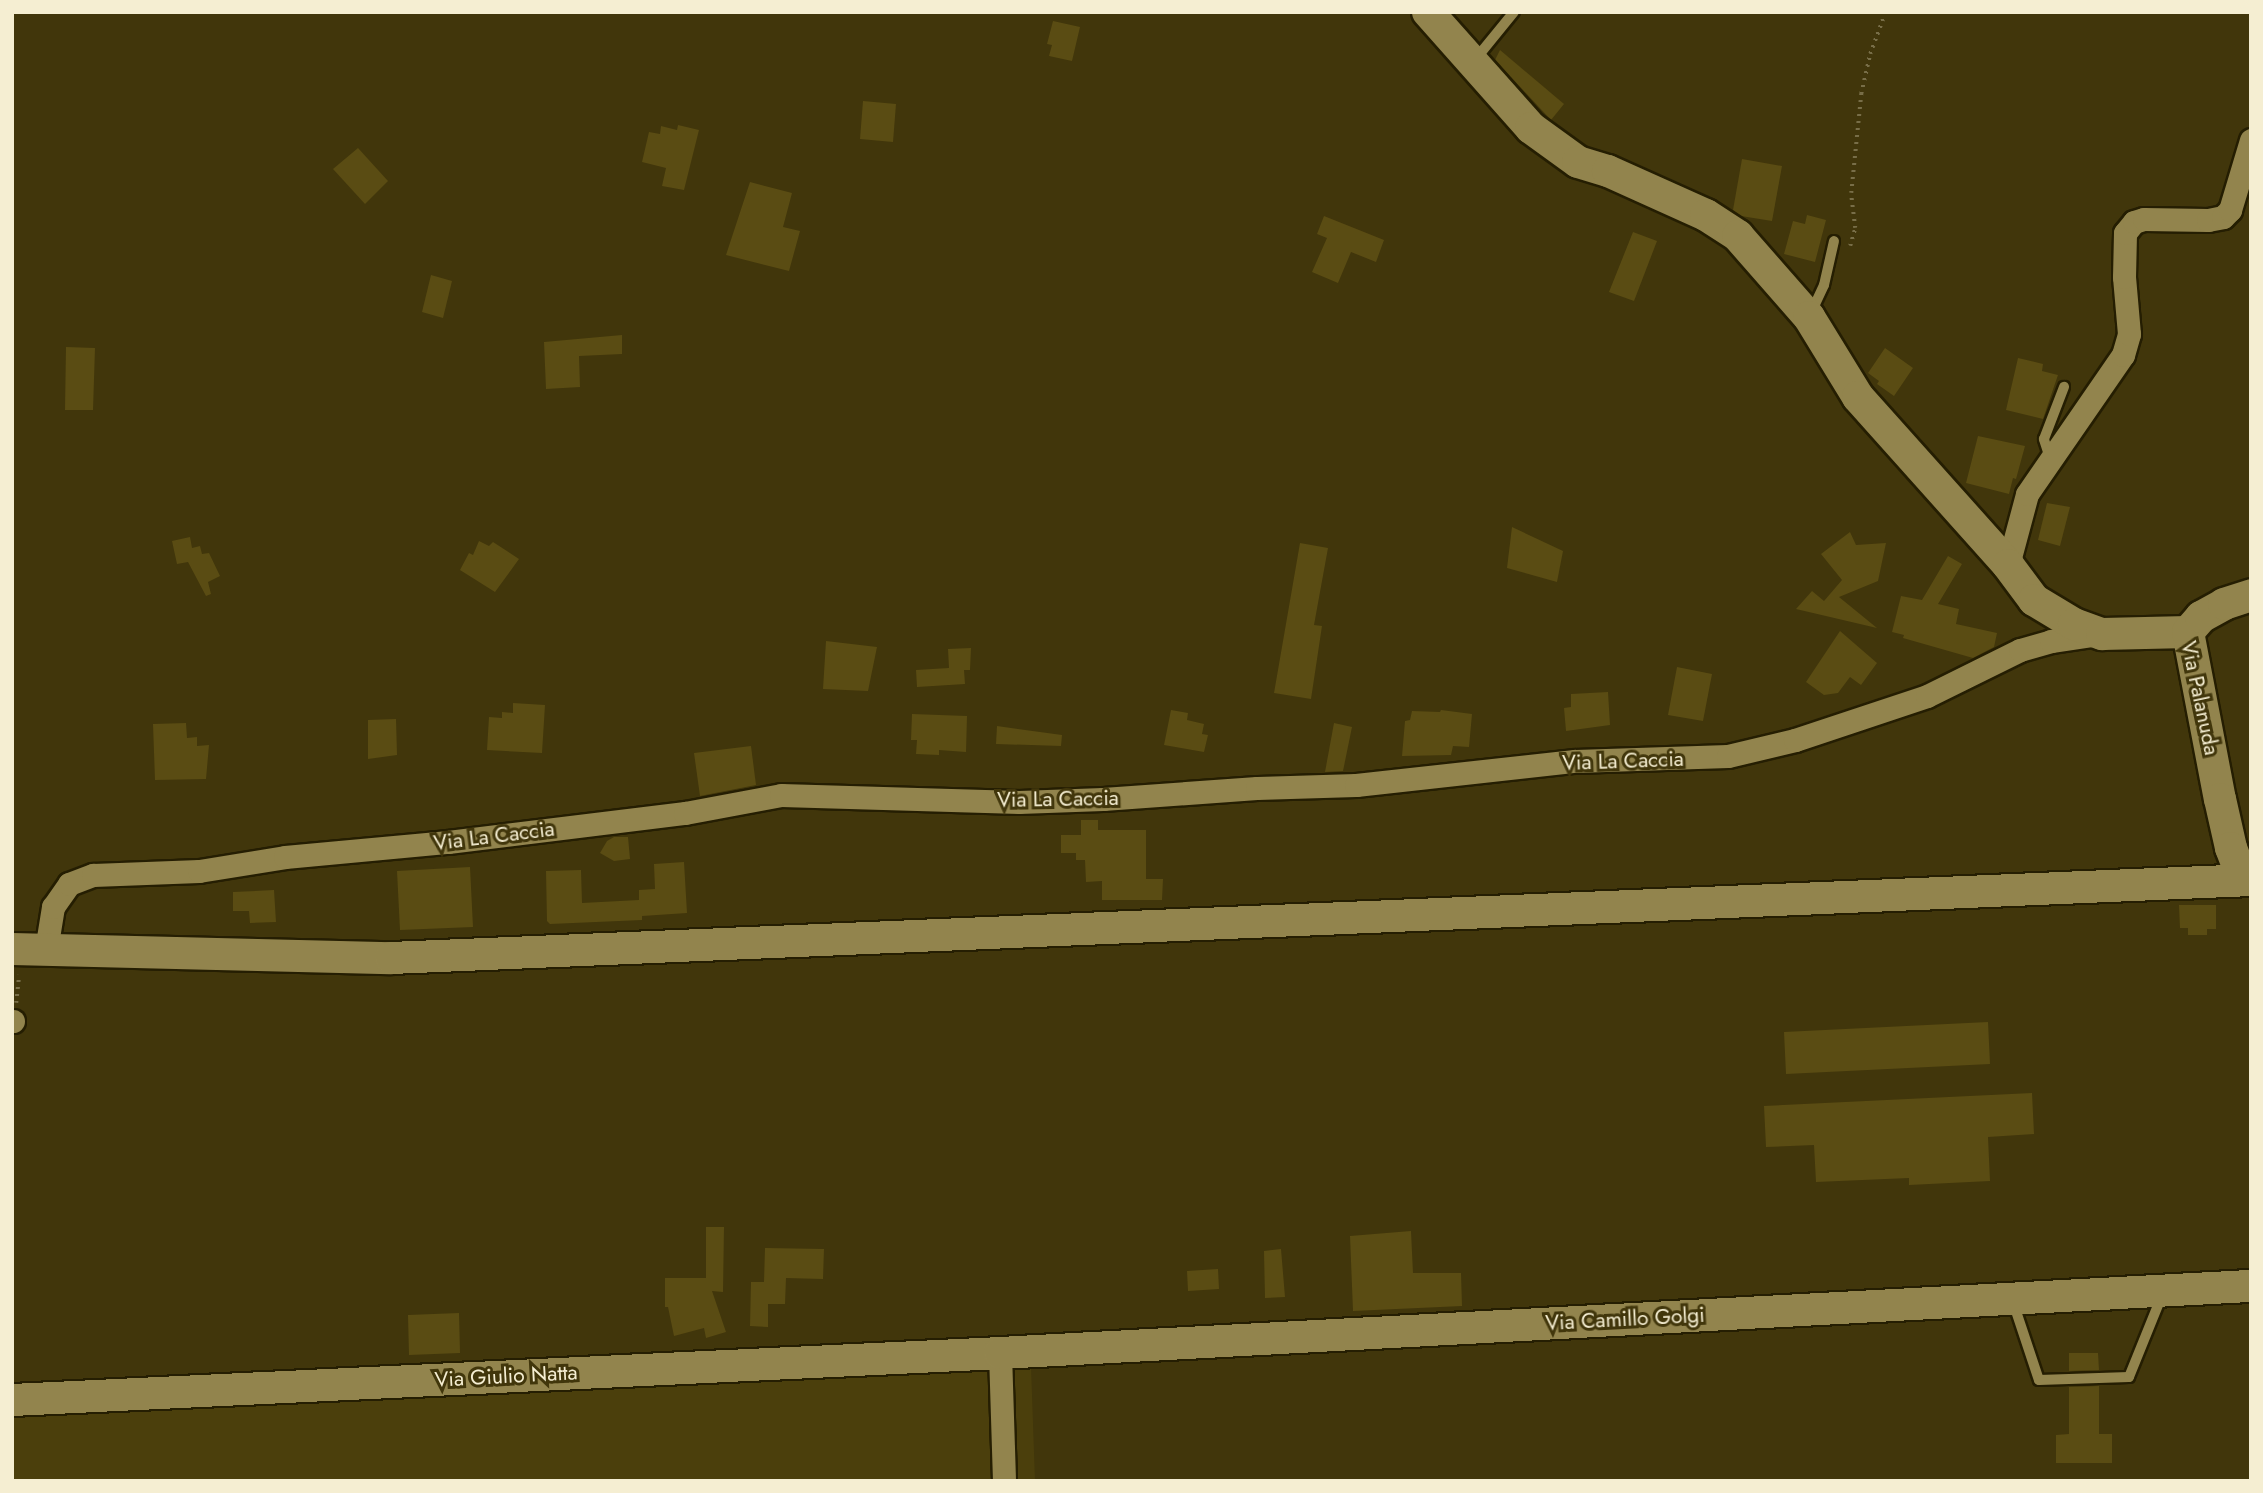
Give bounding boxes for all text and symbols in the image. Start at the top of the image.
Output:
street label: Via Palanuda [2176,639,2224,757]
street label: Via La Caccia [1562,746,1684,776]
street label: Via La Caccia [997,785,1119,813]
street label: Via La Caccia [432,816,556,856]
street label: Via Camillo Golgi [1545,1302,1705,1336]
street label: Via Giulio Natta [434,1360,578,1392]

